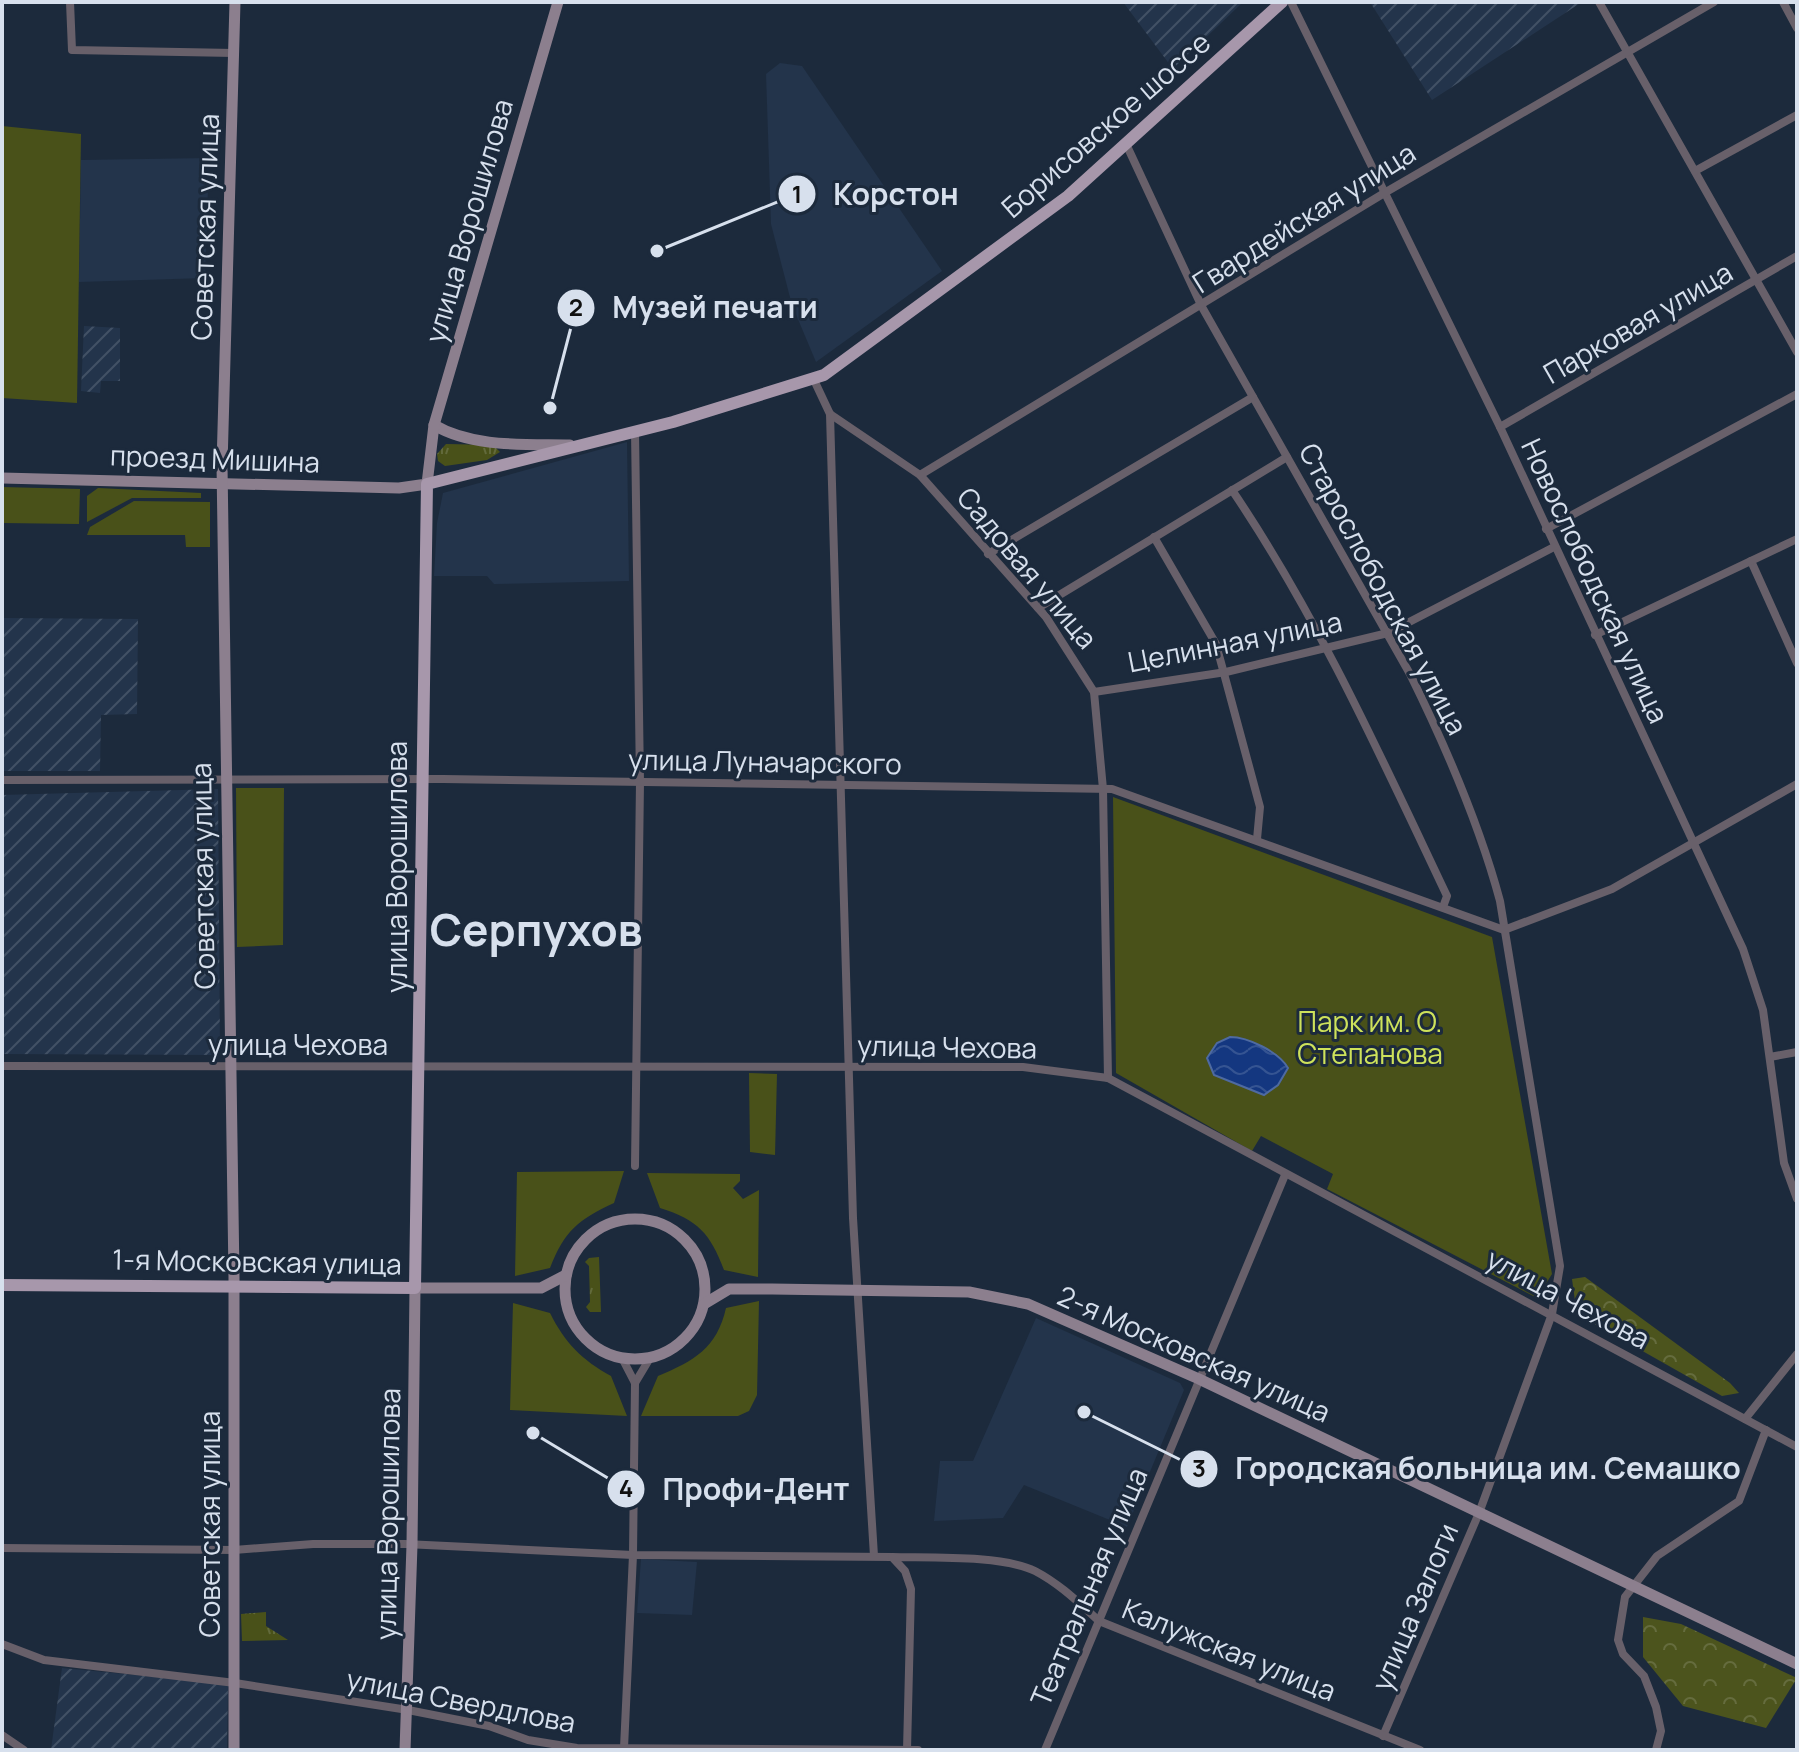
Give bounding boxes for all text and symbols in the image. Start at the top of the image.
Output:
street label: Борисовское шоссе [993,23,1218,226]
street label: улица Ворошилова [415,94,521,347]
street label: Советская улица [181,113,227,341]
street label: Гвардейская улица [1185,133,1422,301]
callout: Корстон [777,167,974,221]
text: Корстон [833,173,959,214]
text: 1 [792,177,802,210]
street label: Парковая улица [1536,253,1739,392]
callout: Музей печати [556,281,833,335]
text: Музей печати [612,286,818,327]
text: 2 [569,290,583,323]
street label: Новослободская улица [1513,432,1679,729]
street label: проезд Мишина [109,435,321,481]
street label: Старослободская улица [1291,436,1477,741]
street label: Садовая улица [949,479,1106,656]
street label: Целинная улица [1125,602,1345,680]
street label: улица Луначарского [628,740,902,782]
street label: улица Ворошилова [377,741,415,993]
street label: Советская улица [181,762,223,990]
district label: Серпухов [430,899,642,959]
park label: Парк им. О. Степанова [1297,1002,1443,1072]
street label: улица Чехова [208,1025,388,1063]
street label: улица Чехова [857,1025,1037,1067]
street label: 1-я Московская улица [112,1239,402,1283]
street label: улица Чехова [1480,1239,1657,1357]
street label: 2-я Московская улица [1052,1276,1337,1430]
street label: улица Ворошилова [366,1388,408,1640]
street label: Советская улица [190,1411,228,1637]
callout: Городская больница им. Семашко [1179,1442,1757,1496]
text: Городская больница им. Семашко [1235,1447,1741,1488]
text: 3 [1192,1451,1206,1484]
callout: Профи-Дент [606,1462,865,1516]
street label: Театральная улица [1021,1462,1156,1712]
text: Профи-Дент [663,1468,849,1509]
text: 4 [619,1471,633,1504]
street label: улица Залоги [1362,1517,1466,1696]
street label: Калужская улица [1117,1589,1342,1709]
street label: улица Свердлова [343,1659,579,1741]

